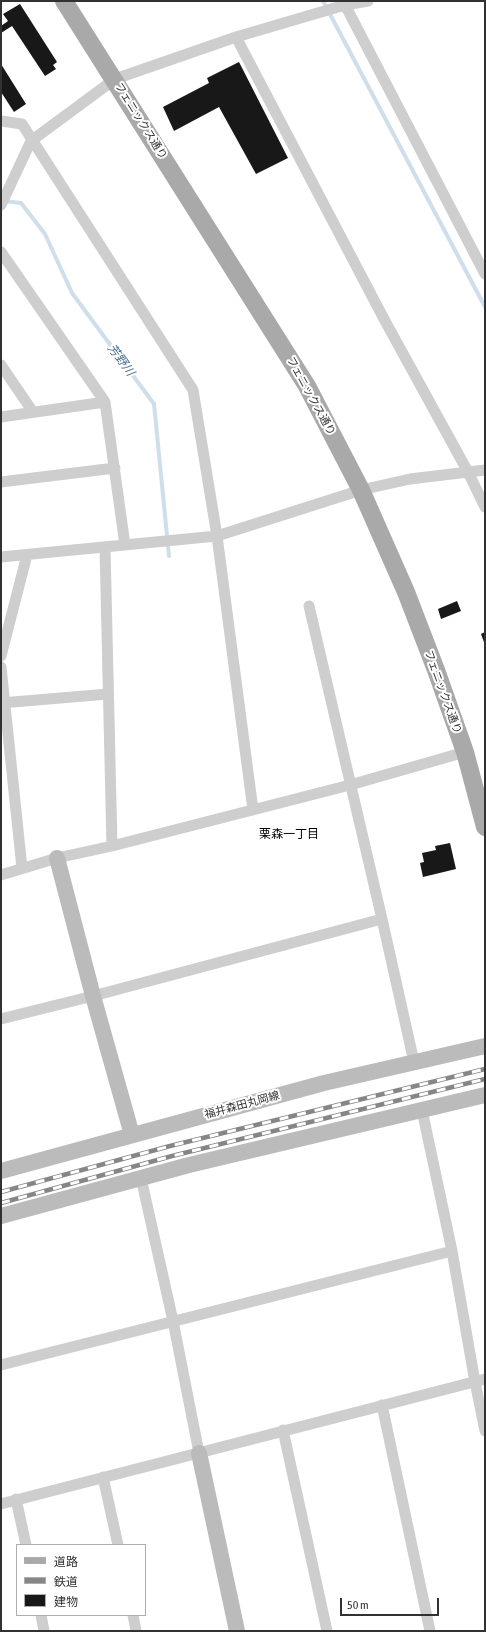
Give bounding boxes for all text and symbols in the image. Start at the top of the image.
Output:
street label: フェニックス通り [112,80,170,162]
water label: 芳野川 [105,341,137,379]
street label: フェニックス通り [284,354,338,438]
street label: フェニックス通り [422,648,464,736]
district label: 栗森一丁目 [259,827,319,841]
street label: 福井森田丸岡線 [203,1089,281,1121]
legend [16,1544,146,1616]
text: 道路 [54,1555,78,1569]
text: 鉄道 [54,1575,78,1589]
scale bar [342,1590,441,1616]
text: 建物 [54,1595,78,1609]
text: 50 m [347,1598,369,1612]

